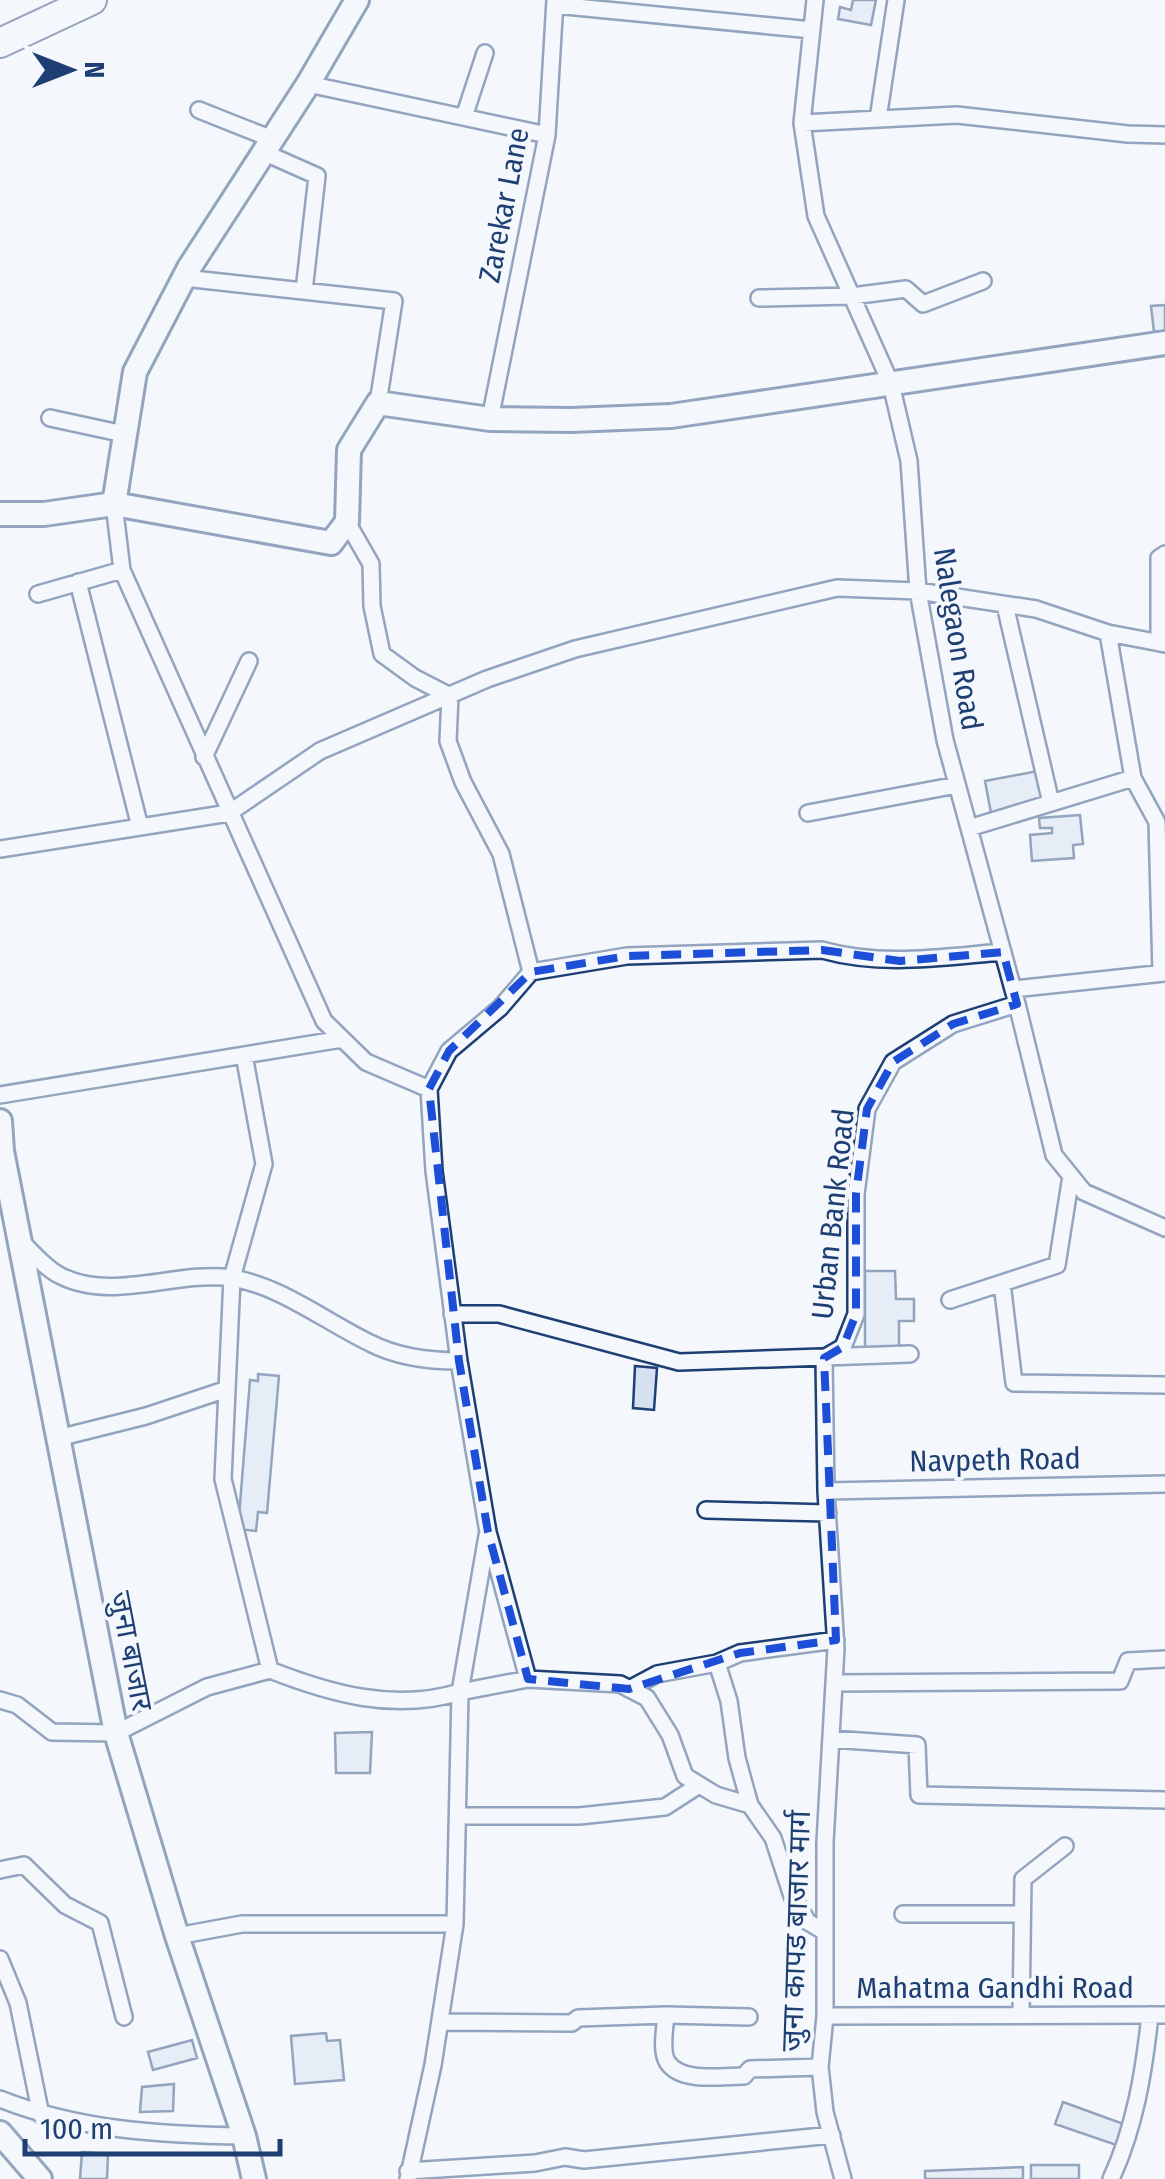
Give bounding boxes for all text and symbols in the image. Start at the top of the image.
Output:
north arrow [20,20,120,120]
text: N [78,62,111,78]
street label: Zarekar Lane [471,124,537,286]
street label: Nalegaon Road [926,545,990,733]
street label: Urban Bank Road [804,1107,862,1321]
street label: Navpeth Road [909,1441,1081,1479]
street label: जुना बाजार [102,1588,160,1715]
street label: जुना कापड बाजार मार्ग [774,1809,818,2052]
street label: Mahatma Gandhi Road [856,1970,1134,2006]
scale bar [25,2094,280,2156]
text: 100 m [40,2111,113,2147]

